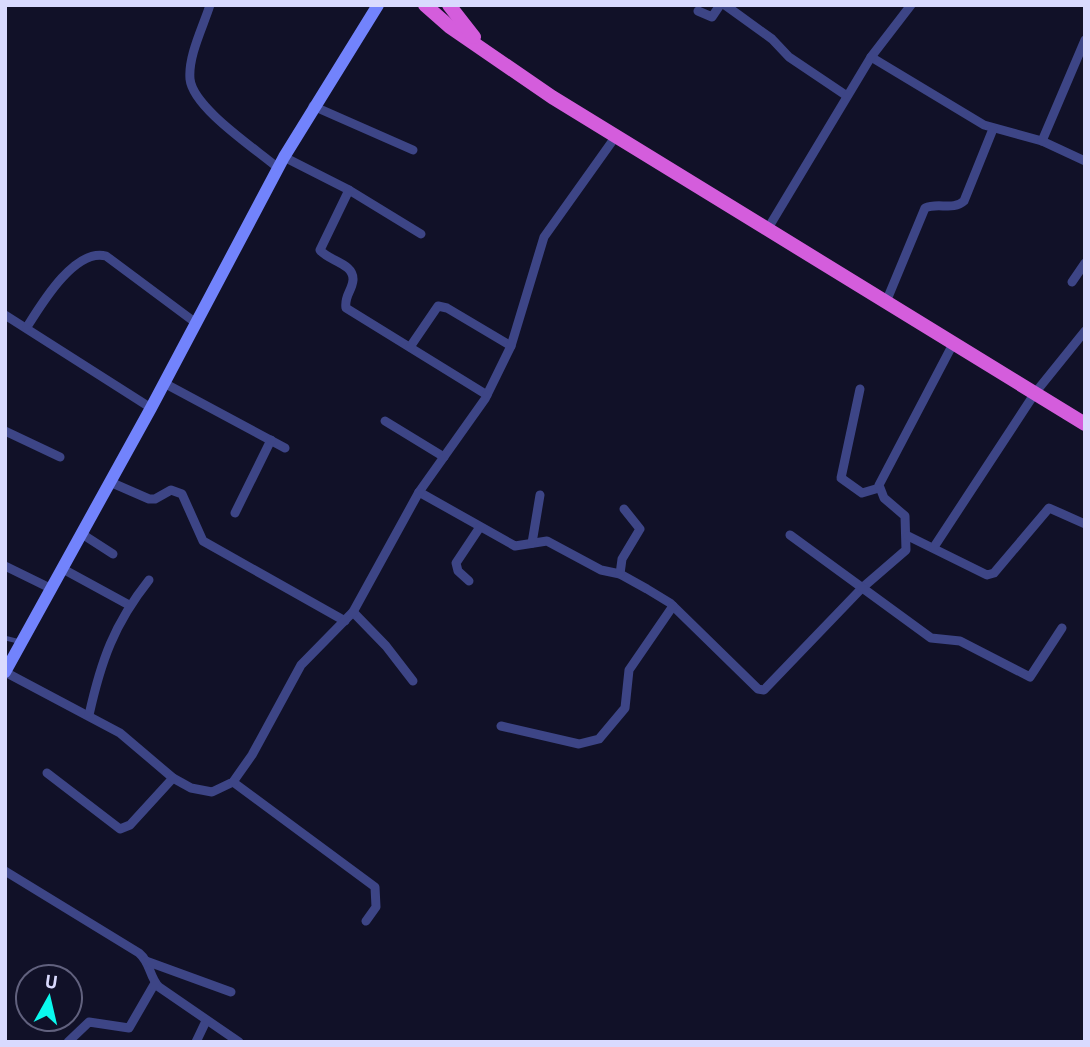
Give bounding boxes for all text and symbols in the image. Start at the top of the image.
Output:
north arrow [14,963,84,1033]
text: U [43,965,60,996]

